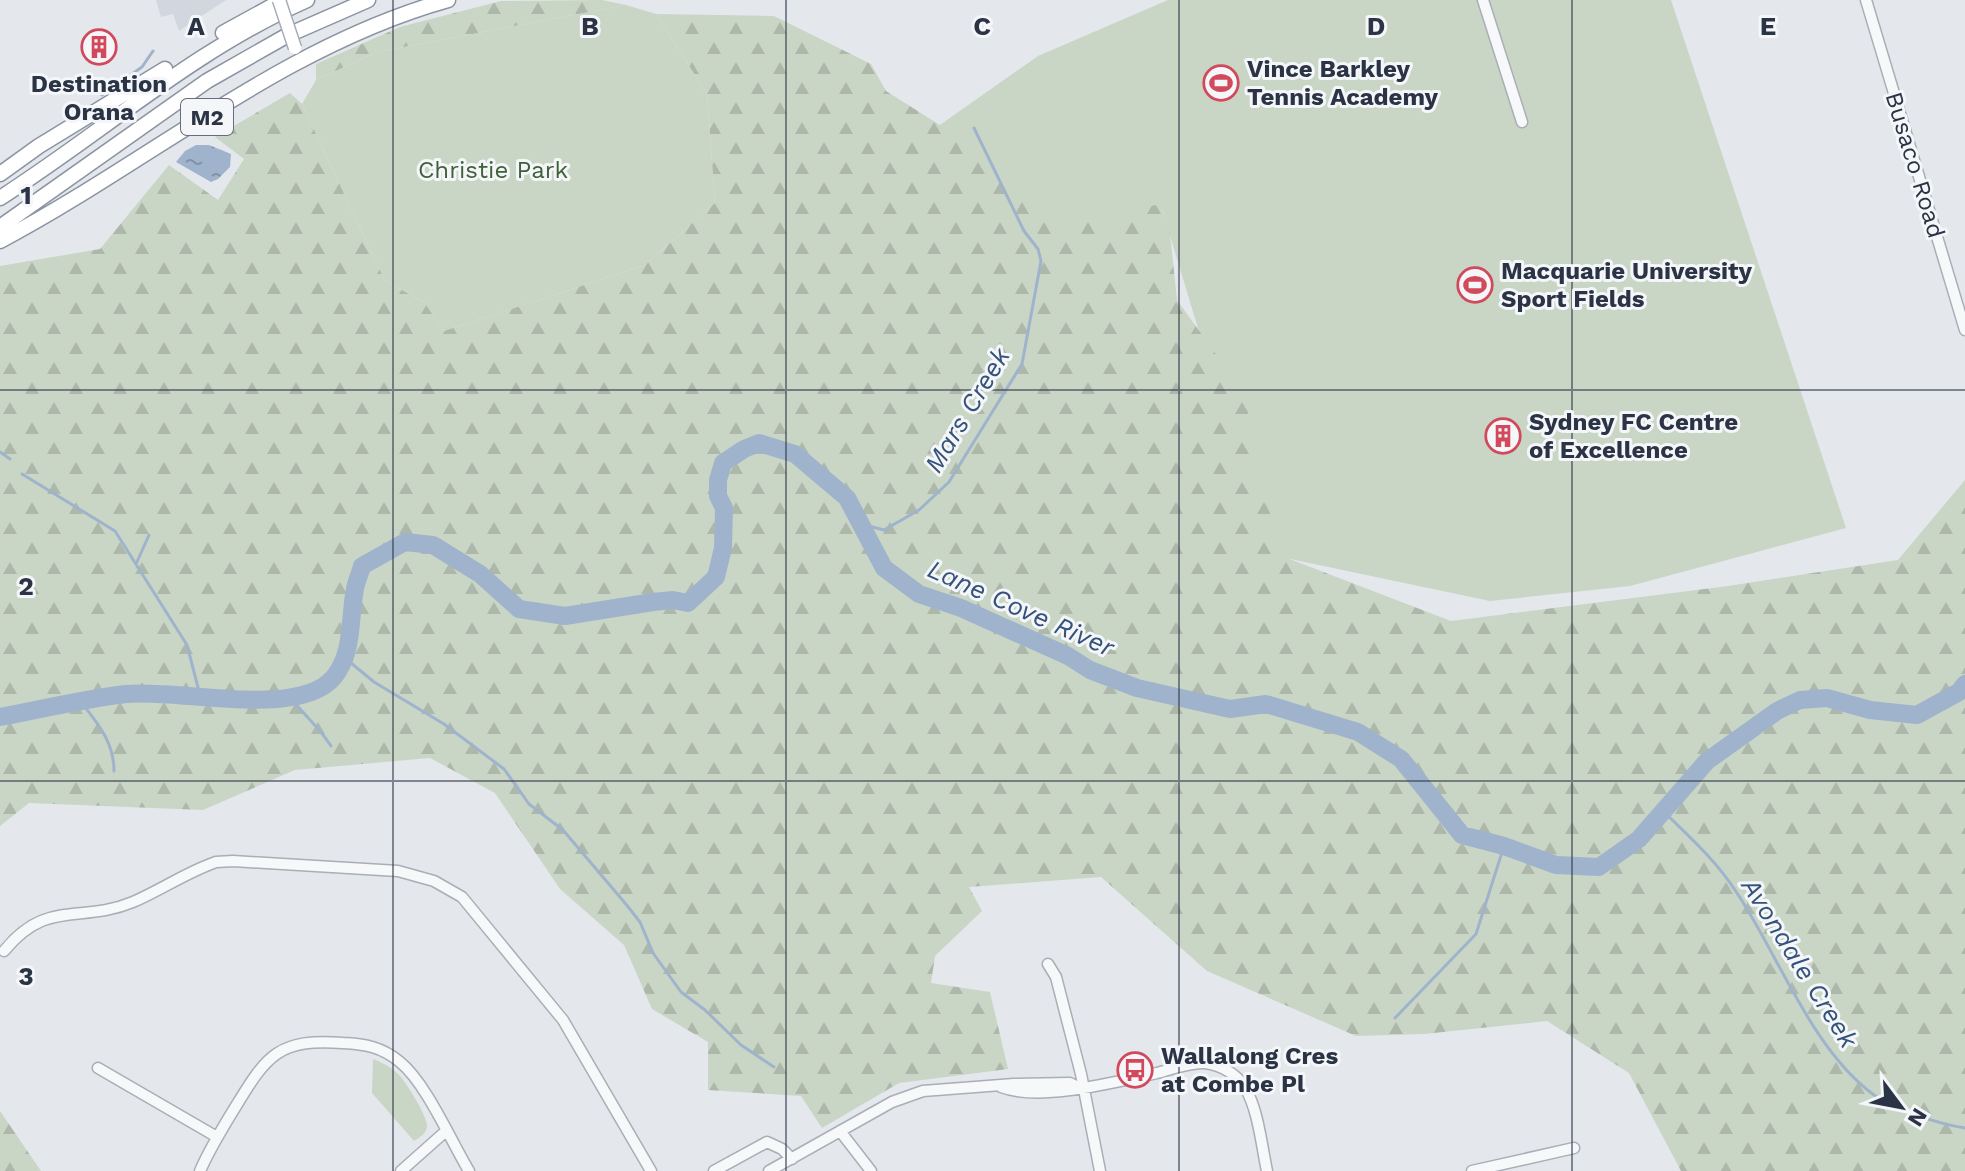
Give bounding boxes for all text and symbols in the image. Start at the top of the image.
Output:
text: A [187,11,205,41]
text: B [581,11,599,41]
text: C [973,11,991,41]
text: D [1367,11,1385,41]
text: E [1760,11,1776,41]
building icon: Destination Orana [80,28,118,66]
place label: Vince Barkley Tennis Academy [1247,55,1439,111]
sports icon: Vince Barkley Tennis Academy [1202,64,1240,102]
place label: Destination Orana [31,70,167,126]
street label: Busaco Road [1879,89,1951,241]
road number: M2 [181,99,233,135]
park label: Christie Park [418,156,569,184]
text: 1 [20,180,32,210]
place label: Macquarie University Sport Fields [1501,257,1752,313]
sports icon: Macquarie University Sport Fields [1456,266,1494,304]
water label: Mars Creek [918,342,1016,478]
place label: Sydney FC Centre of Excellence [1529,408,1738,464]
building icon: Sydney FC Centre of Excellence [1484,417,1522,455]
water label: Lane Cove River [923,554,1120,663]
text: 2 [18,571,34,601]
water label: Avondale Creek [1735,872,1865,1054]
text: 3 [18,961,34,991]
place label: Wallalong Cres at Combe Pl [1161,1042,1338,1098]
bus stop icon: Wallalong Cres at Combe Pl [1116,1051,1154,1089]
north arrow [1861,1067,1941,1147]
text: N [1903,1104,1932,1131]

